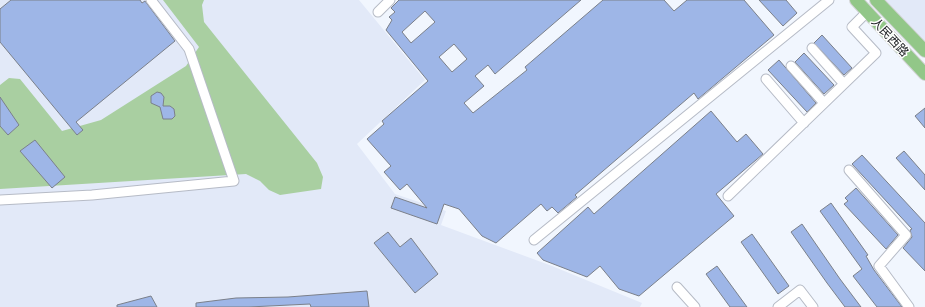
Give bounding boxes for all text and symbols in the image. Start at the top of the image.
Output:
street label: 人民西路 [869,14,912,59]

